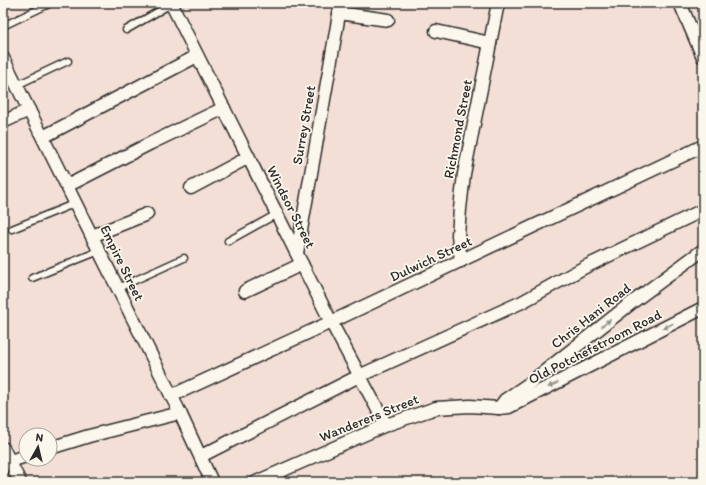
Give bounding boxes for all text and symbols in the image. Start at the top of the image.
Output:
street label: Richmond Street [440,78,476,180]
street label: Surrey Street [289,84,319,166]
street label: Windsor Street [263,163,319,251]
street label: Empire Street [96,222,148,304]
street label: Dulwich Street [387,233,475,285]
street label: Chris Hani Road [548,279,635,352]
street label: Old Potchefstroom Road [526,306,665,388]
one-way arrow [600,319,611,328]
one-way arrow [663,323,674,330]
one-way arrow [547,382,558,388]
street label: Wanderers Street [317,390,421,446]
north arrow [18,427,58,467]
text: N [35,431,44,445]

